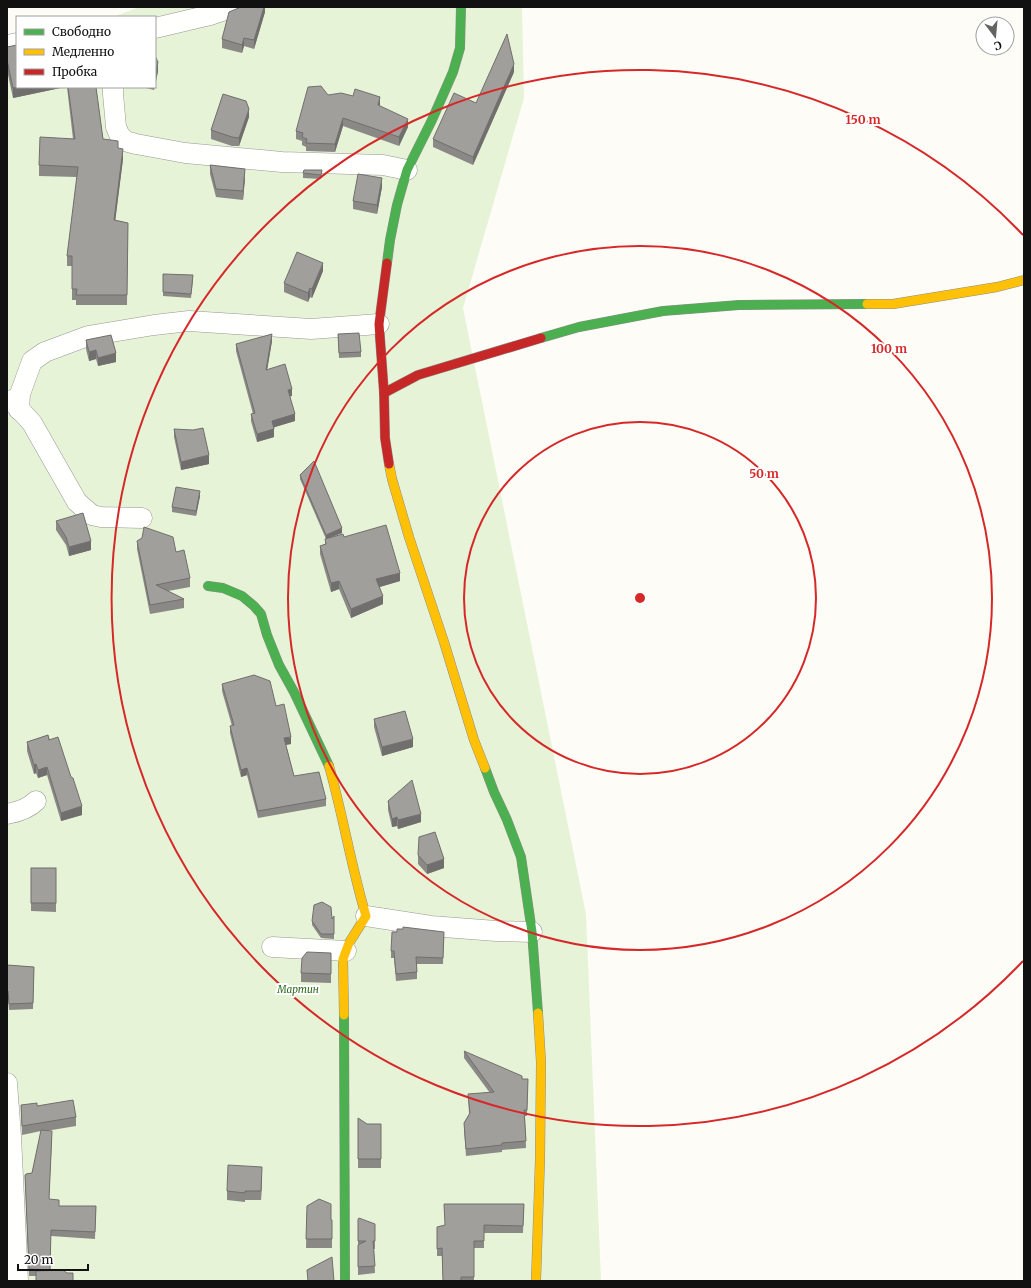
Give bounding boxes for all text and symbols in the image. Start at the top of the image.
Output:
legend [16,16,156,88]
north arrow [975,16,1015,56]
text: Свободно [52,24,111,39]
text: С [992,38,1003,53]
text: Медленно [52,44,114,59]
text: Пробка [52,64,98,79]
text: 150 m [846,112,881,127]
text: 100 m [871,341,907,356]
text: 50 m [749,466,779,481]
centre of rings [633,591,647,605]
park label: Мартин [276,983,319,996]
scale bar [18,1246,88,1272]
text: 20 m [24,1252,53,1267]

